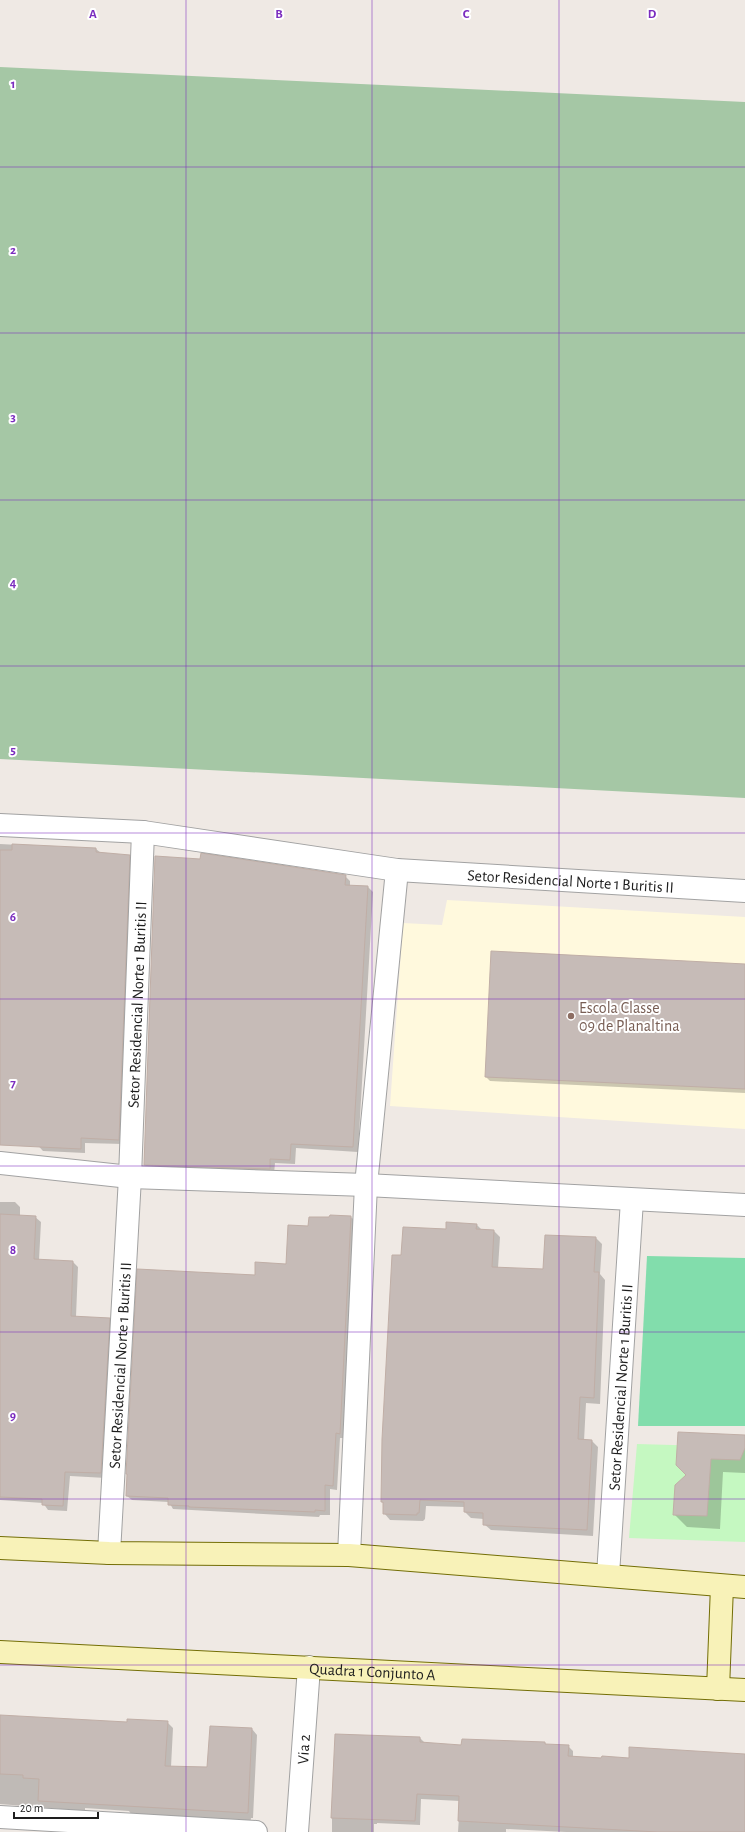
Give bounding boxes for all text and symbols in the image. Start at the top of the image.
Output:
text: A [89,8,97,21]
text: B [275,8,283,21]
text: C [463,8,470,21]
text: D [648,8,657,21]
text: 1 [11,78,15,91]
text: 2 [10,244,16,257]
text: 3 [10,411,16,424]
text: 4 [10,577,17,590]
text: 5 [10,744,16,757]
street label: Setor Residencial Norte 1 Buritis II [467,867,674,896]
street label: Setor Residencial Norte 1 Buritis II [126,901,149,1108]
text: 6 [10,911,16,924]
place label: Escola Classe 09 de Planaltina [579,1000,680,1034]
marker: Escola Classe 09 de Planaltina [566,1011,576,1021]
text: 7 [10,1077,16,1090]
text: 8 [10,1244,16,1257]
street label: Setor Residencial Norte 1 Buritis II [107,1262,134,1469]
street label: Setor Residencial Norte 1 Buritis II [606,1284,636,1491]
text: 9 [10,1410,16,1423]
street label: Quadra 1 Conjunto A [309,1661,436,1683]
street label: Via 2 [295,1734,313,1765]
scale bar [14,1794,98,1820]
text: 20 m [20,1802,43,1814]

